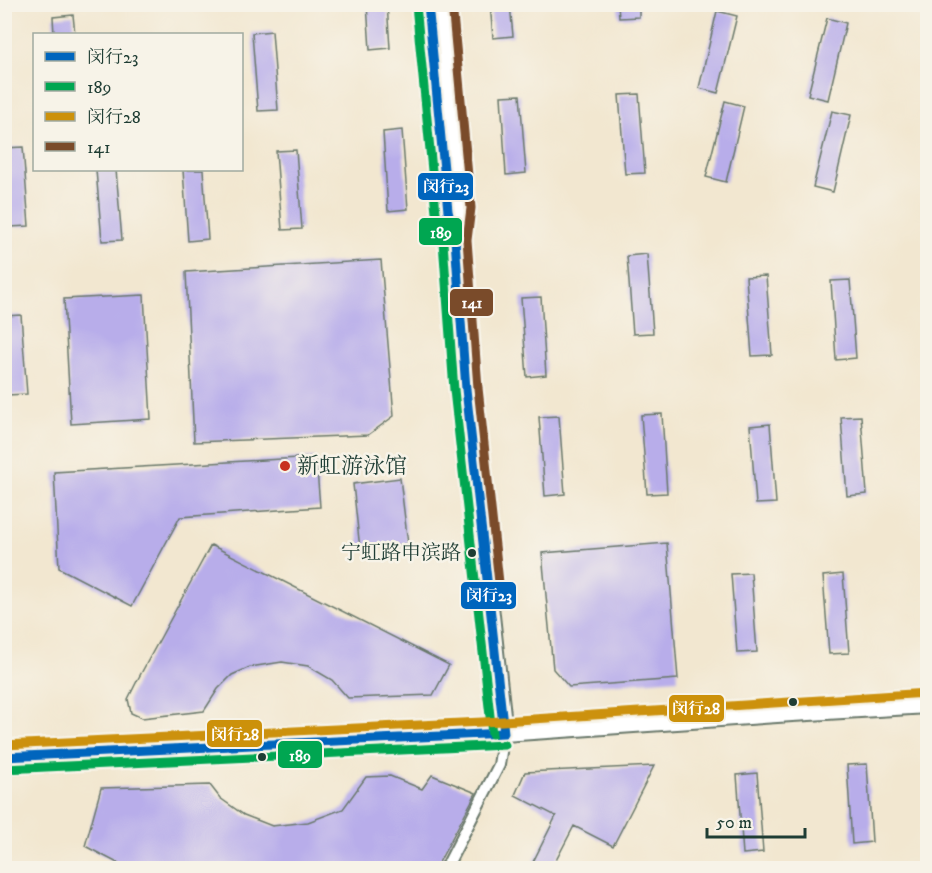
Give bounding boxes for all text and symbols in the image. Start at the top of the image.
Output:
legend [33,33,243,171]
text: 闵行23 [87,47,139,69]
text: 189 [87,77,112,99]
text: 闵行28 [87,107,141,129]
text: 141 [87,137,111,159]
line badge: 闵行23 [417,172,474,201]
text: 闵行23 [423,177,469,197]
line badge: 189 [418,217,463,246]
text: 189 [430,223,452,243]
line badge: 141 [449,288,494,317]
text: 141 [462,293,483,313]
place label: 新虹游泳馆 [297,453,407,480]
marker: 新虹游泳馆 [278,459,292,473]
place label: 宁虹路申滨路 [341,541,461,566]
marker: 宁虹路申滨路 [466,547,478,559]
line badge: 闵行23 [460,581,517,610]
text: 闵行23 [466,586,512,606]
line badge: 闵行28 [668,694,725,723]
unlabelled marker [787,696,799,708]
text: 闵行28 [672,699,720,719]
line badge: 闵行28 [206,719,263,748]
text: 闵行28 [211,725,259,745]
line badge: 189 [277,740,323,769]
text: 189 [289,746,311,766]
unlabelled marker [256,751,268,763]
scale bar [707,801,804,839]
text: 50 m [716,812,752,834]

